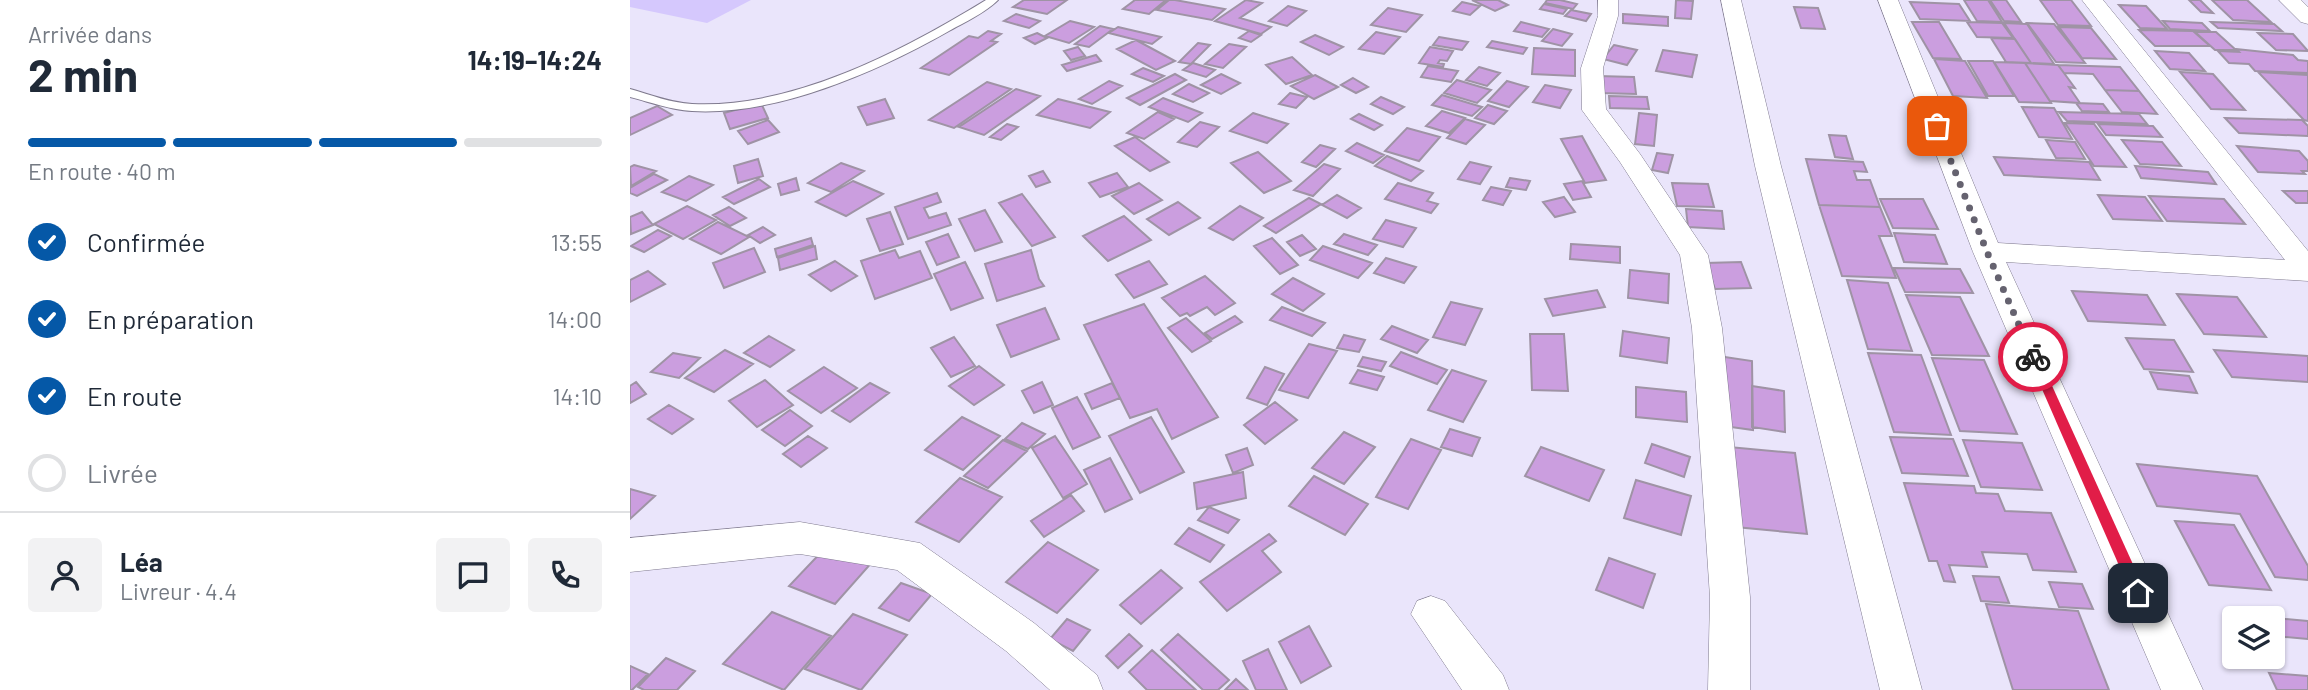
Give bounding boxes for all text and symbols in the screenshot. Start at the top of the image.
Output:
text: Arrivée dans [28,20,152,48]
text: 14:19–14:24 [468,44,602,75]
text: 2 min [28,46,138,101]
pin [1907,96,1967,156]
icon: bag [1918,107,1956,145]
text: En route · 40 m [28,157,176,185]
icon: check [28,223,66,261]
text: Confirmée [87,226,205,257]
text: 13:55 [551,228,602,256]
icon: check [28,300,66,338]
text: En préparation [87,303,254,334]
text: 14:00 [547,305,602,333]
courier [1998,322,2068,392]
icon: bike [2014,338,2052,376]
icon: check [28,377,66,415]
text: En route [87,380,182,411]
text: 14:10 [552,382,602,410]
text: Livrée [87,457,158,488]
button: person [28,538,102,612]
button: chat [436,538,510,612]
button: phone [528,538,602,612]
text: Léa [120,546,163,577]
pin [2108,563,2168,623]
icon: home [2119,574,2157,612]
text: Livreur · 4.4 [120,577,237,605]
map controls [2222,606,2285,669]
button: layers [2222,606,2285,669]

